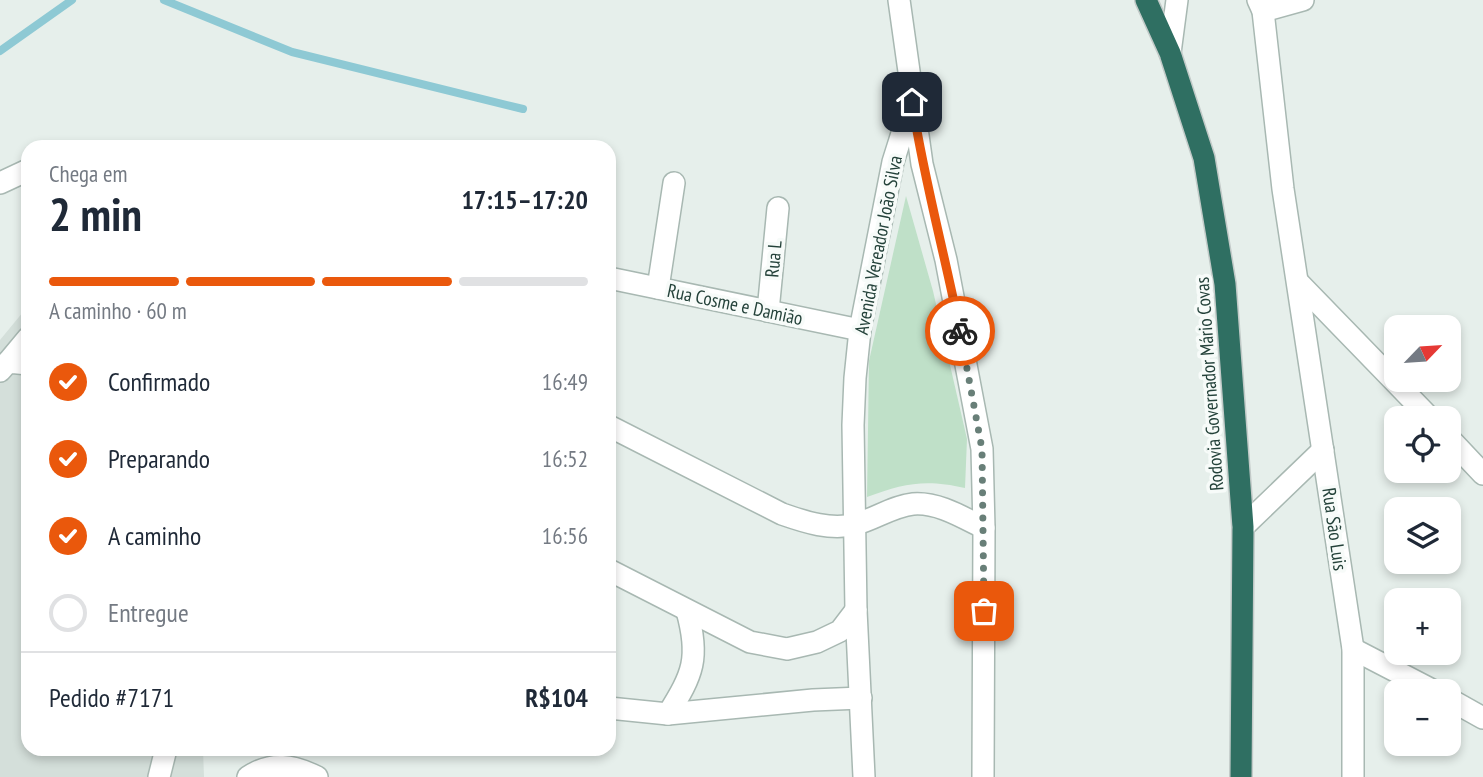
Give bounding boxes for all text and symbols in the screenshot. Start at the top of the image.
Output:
pin [882,72,942,132]
icon: home [893,83,931,121]
street label: Avenida Vereador João Silva [849,153,907,337]
text: Chega em [49,159,127,188]
text: 17:15–17:20 [461,183,588,216]
text: 2 min [49,184,142,244]
street label: Rua L [759,239,787,278]
street label: Rodovia Governador Mário Covas [1190,276,1228,492]
street label: Rua Cosme e Damião [665,278,805,330]
text: A caminho · 60 m [49,296,187,325]
courier [925,296,995,366]
icon: bike [941,312,979,350]
north arrow [1384,315,1461,392]
map controls [1384,315,1461,756]
icon: check [49,363,87,401]
text: Confirmado [108,365,210,398]
text: 16:49 [542,367,588,396]
button: locate [1384,406,1461,483]
icon: check [49,440,87,478]
text: Preparando [108,442,210,475]
text: 16:52 [542,444,588,473]
street label: Rua São Luis [1317,486,1353,572]
button: layers [1384,497,1461,574]
icon: check [49,517,87,555]
text: A caminho [108,519,201,552]
text: 16:56 [542,521,588,550]
pin [954,581,1014,641]
button: + [1384,588,1461,665]
icon: bag [965,592,1003,630]
text: Entregue [108,596,189,629]
button: − [1384,679,1461,756]
text: Pedido #7171 [49,681,174,714]
text: R$104 [525,681,588,714]

